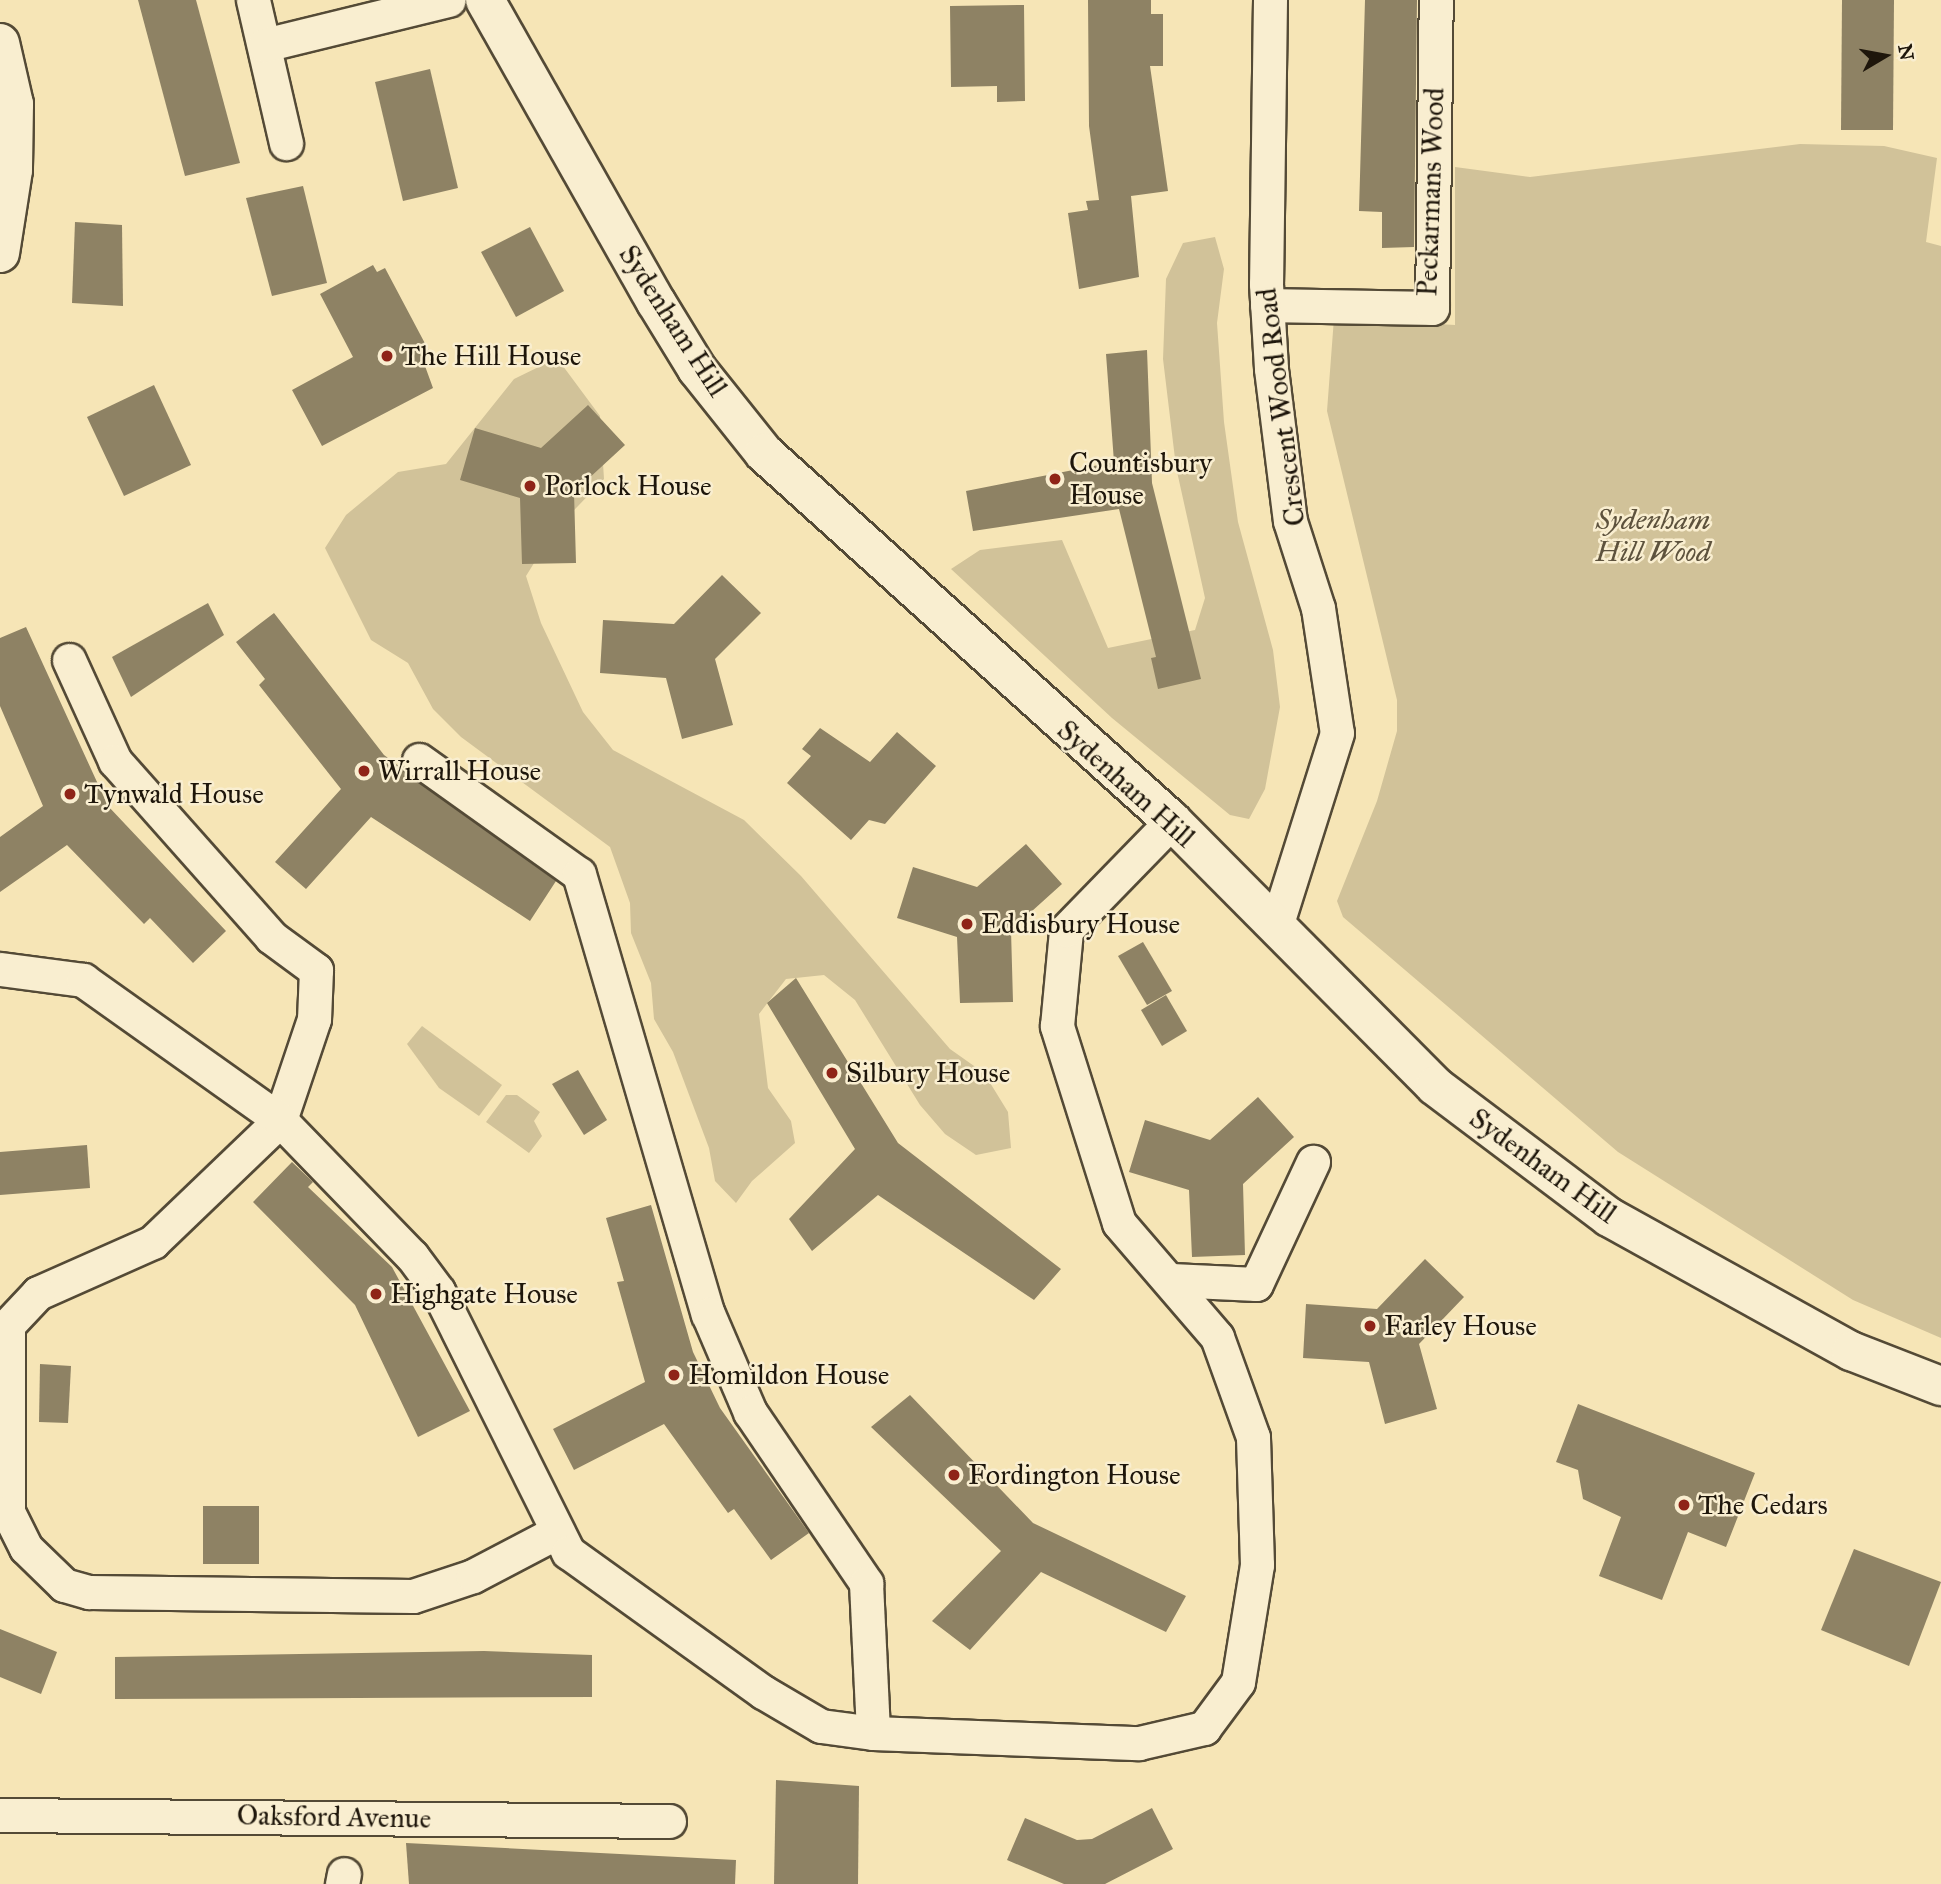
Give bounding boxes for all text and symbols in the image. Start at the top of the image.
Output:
north arrow [1850,21,1920,91]
text: N [1893,42,1919,62]
street label: Peckarmans Wood [1411,87,1451,297]
street label: Sydenham Hill [612,239,734,403]
street label: Crescent Wood Road [1250,286,1312,528]
place label: The Hill House [401,339,581,373]
marker: The Hill House [379,348,395,364]
place label: Countisbury House [1069,446,1212,512]
place label: Porlock House [544,469,712,503]
marker: Countisbury House [1047,471,1063,487]
marker: Porlock House [522,478,538,494]
park label: Sydenham Hill Wood [1595,503,1711,569]
street label: Sydenham Hill [1050,713,1202,855]
place label: Wirrall House [378,754,541,788]
marker: Wirrall House [356,763,372,779]
place label: Tynwald House [84,777,264,811]
marker: Tynwald House [62,786,78,802]
place label: Eddisbury House [981,907,1180,941]
marker: Eddisbury House [959,916,975,932]
place label: Silbury House [846,1056,1010,1090]
marker: Silbury House [824,1065,840,1081]
street label: Sydenham Hill [1463,1101,1623,1231]
place label: Highgate House [390,1277,578,1311]
marker: Highgate House [368,1286,384,1302]
place label: Farley House [1384,1309,1537,1343]
marker: Farley House [1362,1318,1378,1334]
place label: Homildon House [688,1358,889,1392]
marker: Homildon House [666,1367,682,1383]
place label: Fordington House [968,1458,1181,1492]
marker: Fordington House [946,1467,962,1483]
place label: The Cedars [1698,1488,1828,1522]
marker: The Cedars [1676,1497,1692,1513]
street label: Oaksford Avenue [237,1799,431,1835]

